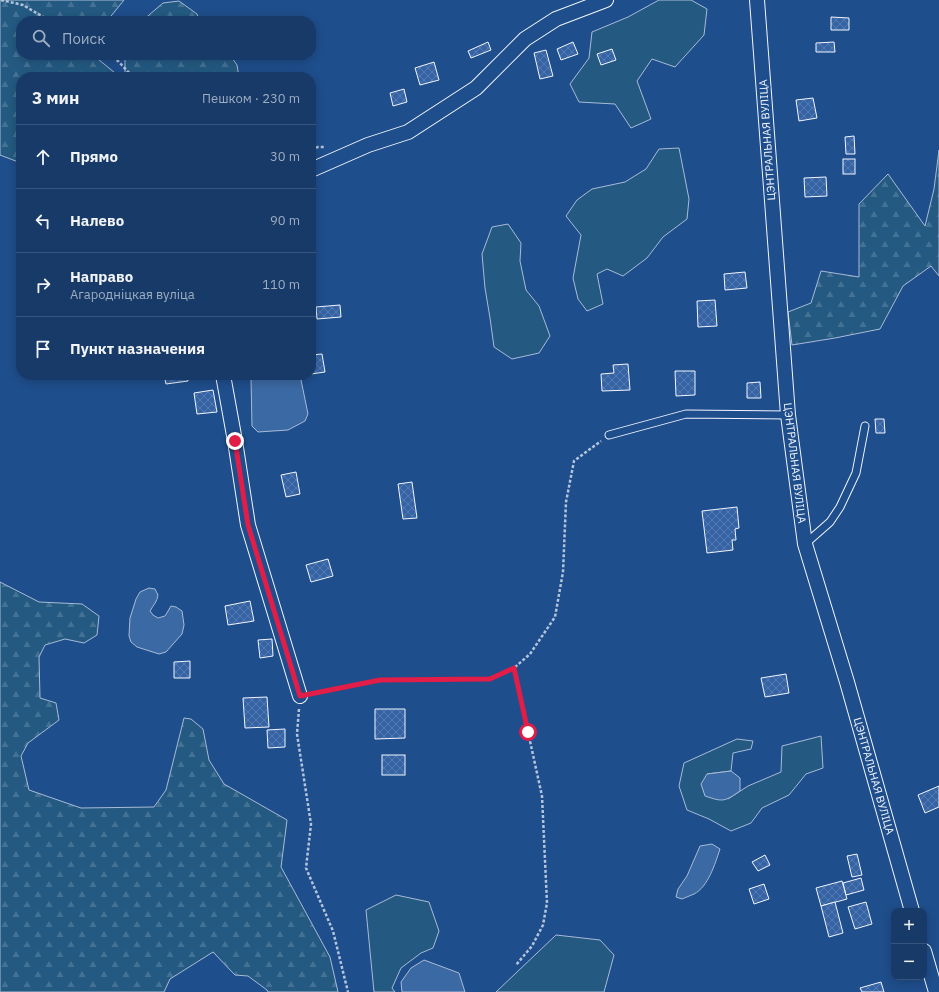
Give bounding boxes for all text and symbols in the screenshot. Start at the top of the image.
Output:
search box [16,16,316,60]
icon: search [30,27,52,49]
text: Поиск [62,29,105,48]
street label: ЦЭНТРАЛЬНАЯ ВУЛІЦА [756,79,778,201]
text: 3 мин [32,87,79,109]
text: Пешком · 230 m [202,90,300,107]
icon: ahead [32,146,54,168]
text: Прямо [70,147,118,166]
text: 30 m [270,148,300,165]
icon: left [32,210,54,232]
text: Налево [70,211,124,230]
text: 90 m [270,212,300,229]
text: Направо [70,267,133,286]
icon: right [32,274,54,296]
text: 110 m [262,276,300,293]
text: Агародніцкая вуліца [70,286,195,303]
icon: arrive [32,338,54,360]
text: Пункт назначения [70,339,205,358]
street label: ЦЭНТРАЛЬНАЯ ВУЛІЦА [781,402,809,524]
route end [226,432,244,450]
street label: ЦЭНТРАЛЬНАЯ ВУЛІЦА [851,716,897,836]
route start [519,723,537,741]
map controls [891,908,927,980]
button: + [891,908,927,944]
button: − [891,944,927,980]

